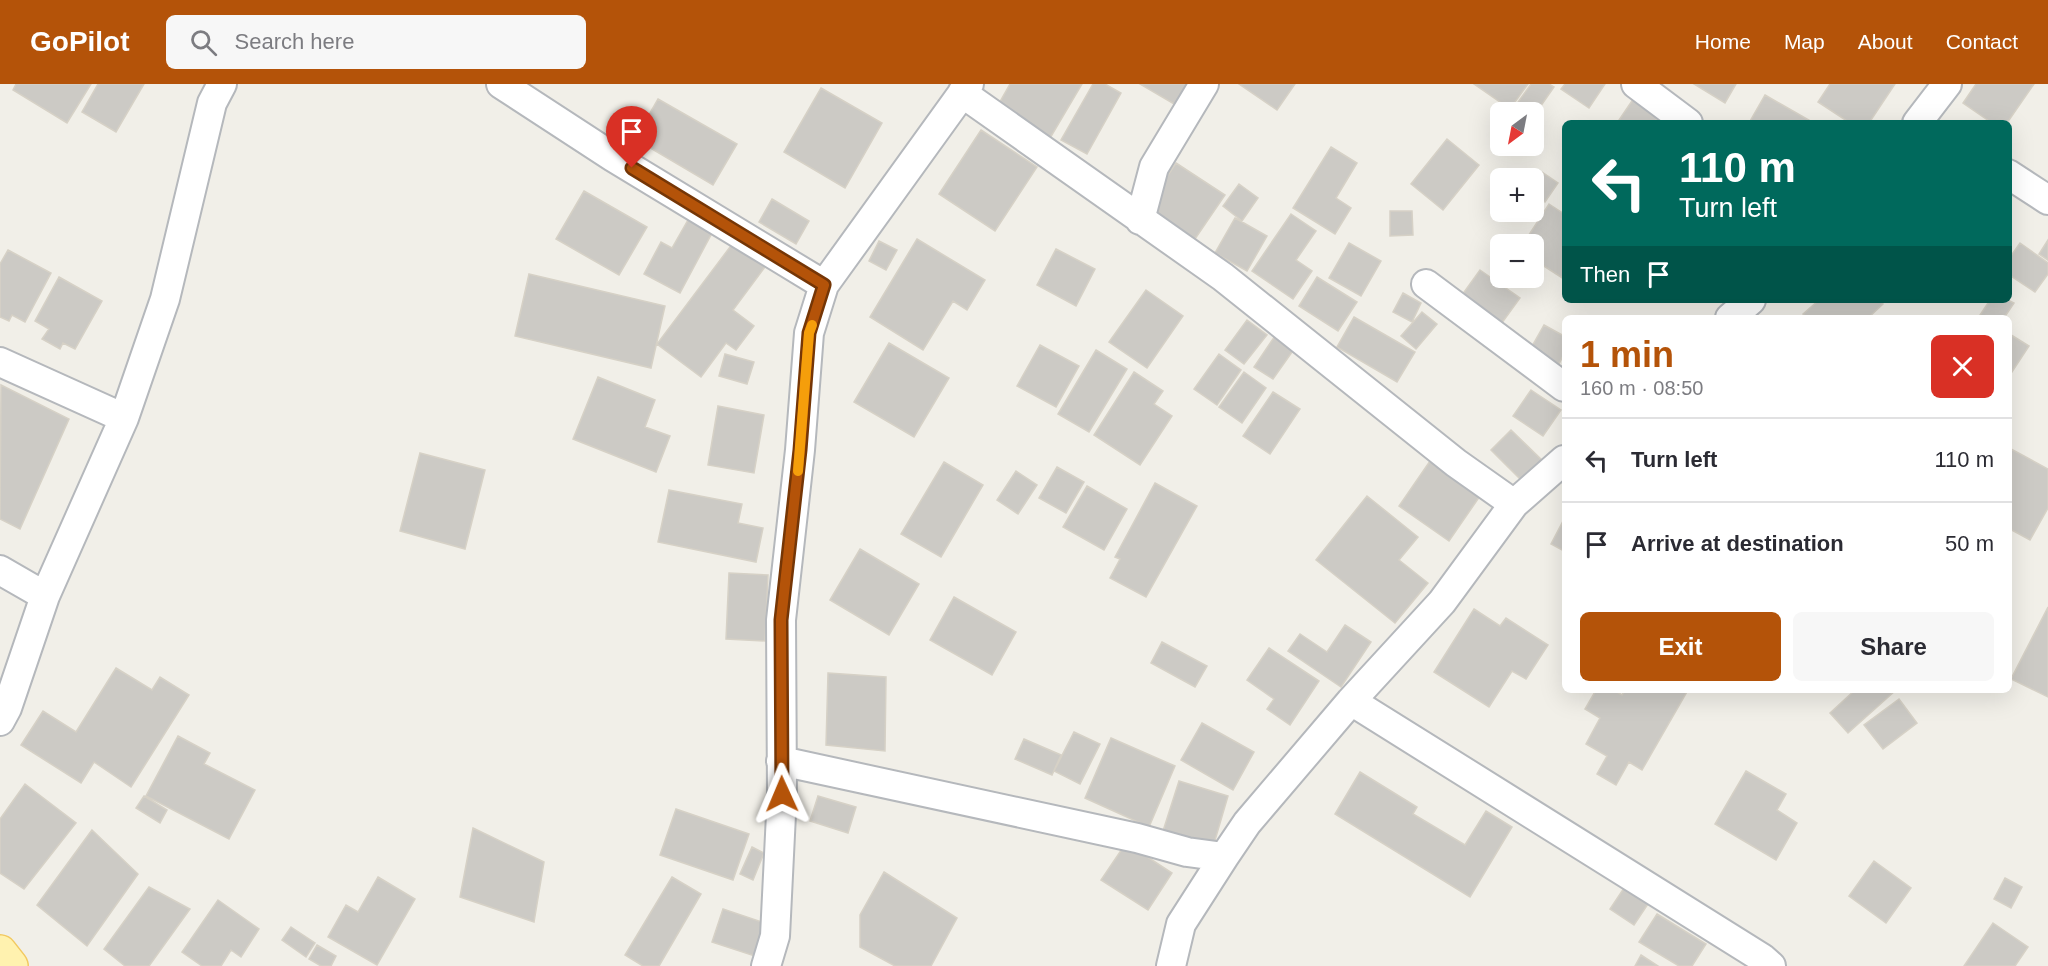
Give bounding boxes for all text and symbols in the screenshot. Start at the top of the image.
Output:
search box [166,15,586,69]
text: GoPilot [30,26,130,57]
icon: search [187,26,220,59]
text: Search here [235,29,354,54]
text: Home [1695,30,1751,53]
text: Map [1784,30,1825,53]
text: About [1858,30,1913,53]
text: Contact [1946,30,2018,53]
north arrow [1490,102,1544,156]
map controls [1490,102,1544,288]
pin [606,106,657,168]
icon: arrive [615,115,648,148]
icon: left [1580,144,1658,222]
text: 110 m [1679,144,1796,191]
button: + [1490,168,1544,222]
text: Turn left [1679,193,1777,223]
button: − [1490,234,1544,288]
icon: arrive [1642,258,1675,291]
text: Then [1580,262,1630,287]
text: 1 min [1580,334,1674,375]
button: close [1931,335,1994,398]
text: 160 m · 08:50 [1580,377,1703,399]
icon: left [1580,444,1613,477]
text: Turn left [1631,447,1717,472]
text: 110 m [1934,447,1994,472]
icon: arrive [1580,528,1613,561]
text: Arrive at destination [1631,531,1844,556]
text: 50 m [1945,531,1994,556]
button: Exit [1580,612,1781,681]
button: Share [1793,612,1994,681]
position arrow [750,762,814,826]

